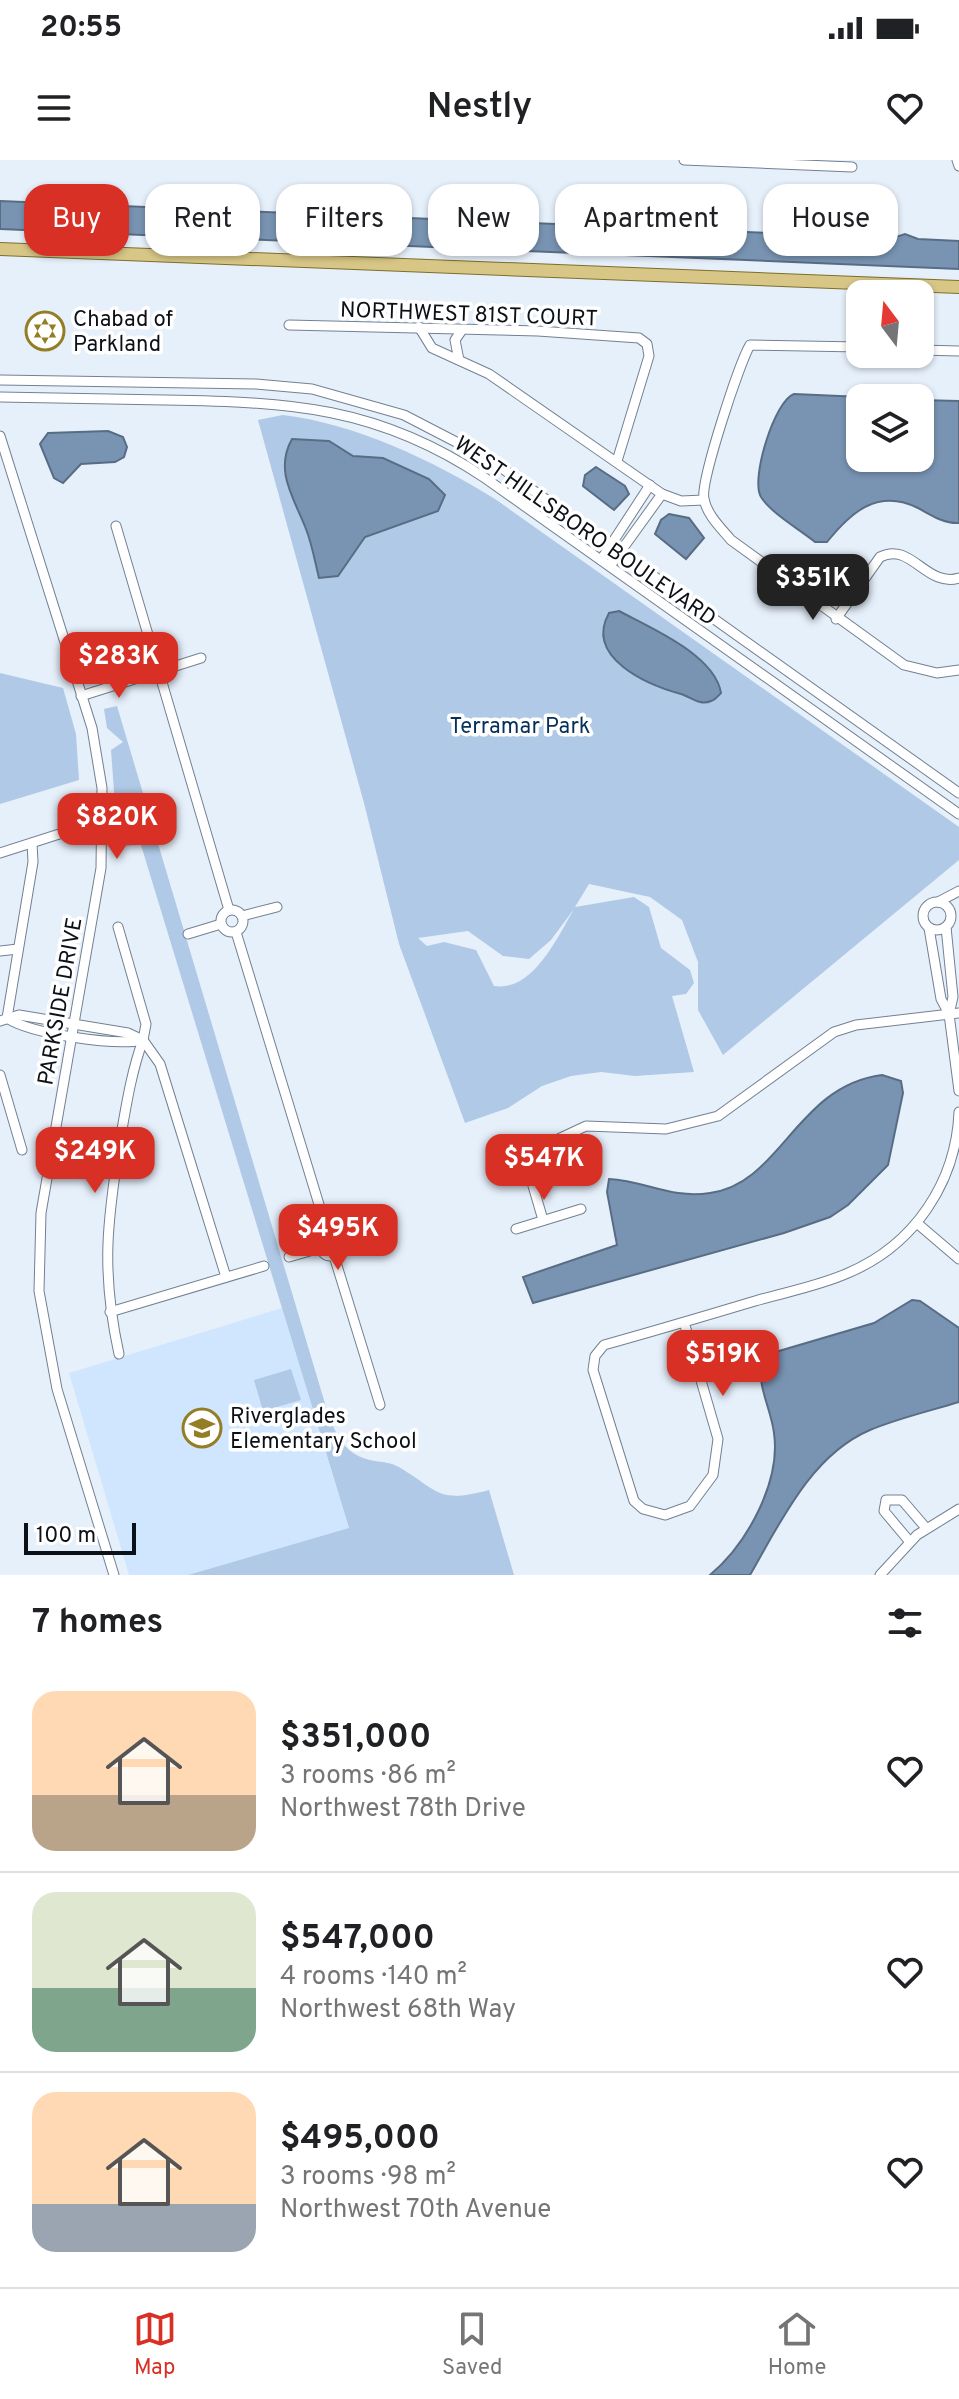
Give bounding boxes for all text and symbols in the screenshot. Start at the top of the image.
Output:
text: 20:55 [40,10,122,47]
text: Nestly [427,85,532,131]
icon: menu [32,86,76,130]
icon: heart [883,86,927,130]
chip: Buy [24,184,129,256]
chip: Rent [145,184,260,256]
chip: Filters [276,184,412,256]
chip: New [428,184,539,256]
chip: Apartment [555,184,747,256]
chip: House [763,184,898,256]
north arrow [846,280,934,368]
map controls [846,280,934,472]
street label: NORTHWEST 81ST COURT [339,298,598,333]
place label: Chabad of Parkland [73,307,173,359]
synagogue icon: Chabad of Parkland [24,310,66,352]
button: layers [846,384,934,472]
street label: WEST HILLSBORO BOULEVARD [448,431,721,633]
pin: $351K [757,554,869,622]
text: $351K [775,563,851,596]
pin: $283K [63,632,175,700]
text: $283K [78,641,160,674]
park label: Terramar Park [449,714,591,741]
pin: $820K [61,793,173,861]
text: $820K [76,802,158,835]
street label: PARKSIDE DRIVE [33,915,90,1087]
pin: $249K [39,1127,151,1195]
pin: $547K [488,1134,600,1202]
text: $249K [54,1136,136,1169]
text: $547K [503,1143,585,1176]
pin: $495K [282,1204,394,1272]
text: $495K [297,1213,379,1246]
pin: $519K [667,1330,779,1398]
text: $519K [685,1339,761,1372]
place label: Riverglades Elementary School [230,1404,417,1456]
school or university icon: Riverglades Elementary School [181,1407,223,1449]
scale bar [24,1519,136,1555]
text: 100 m [36,1523,96,1550]
icon: filters [883,1601,927,1645]
text: 7 homes [32,1602,163,1645]
text: $351,000 [280,1717,431,1760]
icon: home [96,1723,192,1819]
icon: heart [883,1749,927,1793]
text: 3 rooms · 86 m² [280,1760,456,1793]
text: Northwest 78th Drive [280,1793,526,1826]
text: $547,000 [280,1918,435,1961]
icon: home [96,1924,192,2020]
icon: heart [883,1950,927,1994]
text: 4 rooms · 140 m² [280,1961,467,1994]
text: Northwest 68th Way [280,1994,516,2027]
text: $495,000 [280,2118,440,2161]
icon: home [96,2124,192,2220]
icon: heart [883,2150,927,2194]
text: 3 rooms · 98 m² [280,2161,456,2194]
text: Northwest 70th Avenue [280,2194,551,2227]
tab: Map [133,2307,177,2382]
tab: Saved [442,2307,503,2382]
tab: Home [768,2307,826,2382]

